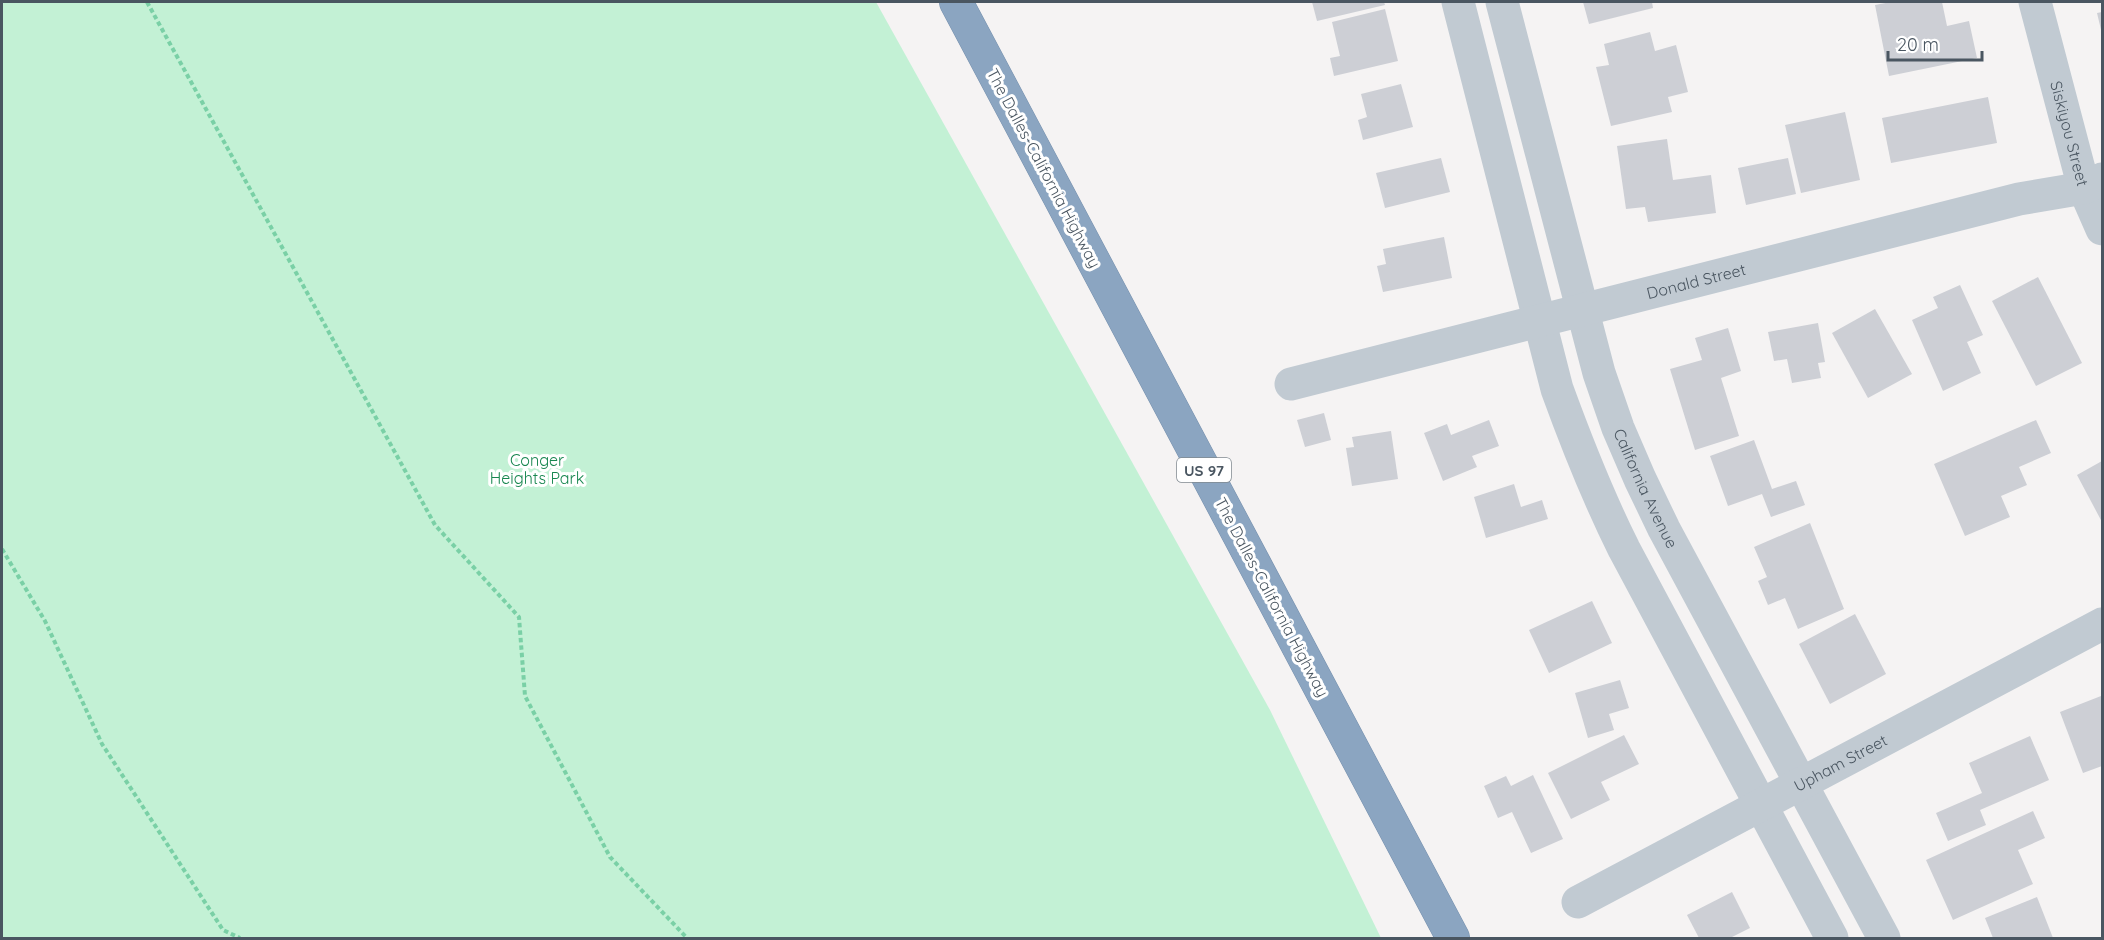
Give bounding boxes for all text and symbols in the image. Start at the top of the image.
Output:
scale bar [1888,24,1982,62]
text: 20 m [1897,33,1939,56]
street label: The Dalles-California Highway [983,65,1105,271]
street label: Siskiyou Street [2046,79,2093,188]
street label: Donald Street [1644,259,1748,303]
street label: California Avenue [1609,425,1682,552]
park label: Conger Heights Park [490,450,584,488]
road number: US 97 [1177,458,1231,482]
street label: The Dalles-California Highway [1211,494,1333,700]
street label: Upham Street [1790,730,1890,796]

